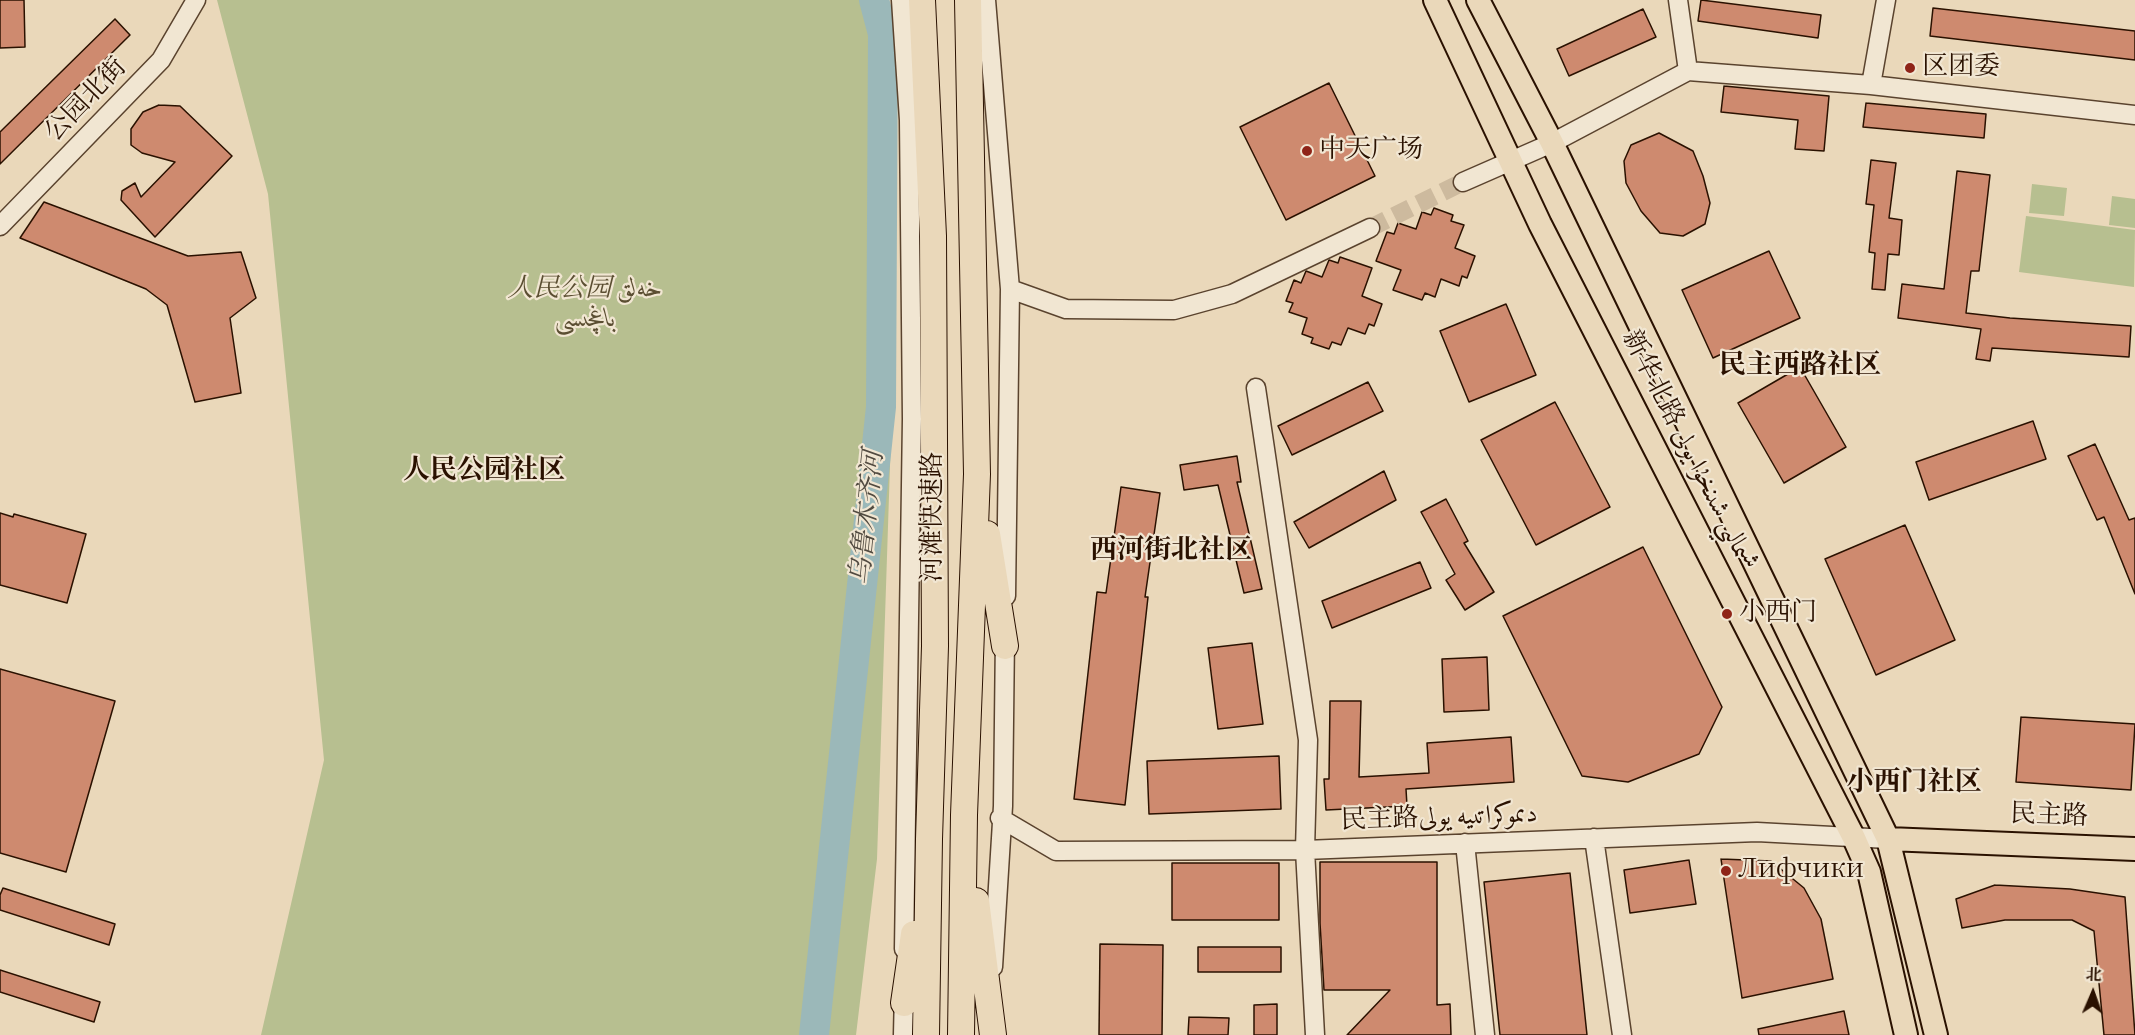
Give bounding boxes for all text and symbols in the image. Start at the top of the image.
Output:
place label: 区团委 [1922,52,2000,84]
street label: 公园北街 [40,53,134,149]
marker: 区团委 [1903,61,1917,75]
place label: 中天广场 [1319,135,1423,167]
marker: 中天广场 [1300,144,1314,158]
park label: 人民公园 خەلق باغچىسى [507,274,663,336]
street label: 新华北路 شىمالىي شىنخۇا يولى [1614,326,1762,576]
district label: 民主西路社区 [1719,351,1881,383]
water label: 乌鲁木齐河 [846,449,892,587]
street label: 河滩快速路 [918,452,950,582]
district label: 人民公园社区 [403,456,565,488]
district label: 西河街北社区 [1090,536,1252,568]
place label: 小西门 [1739,598,1817,630]
marker: 小西门 [1720,607,1734,621]
district label: 小西门社区 [1847,768,1981,800]
street label: 民主路دىموكراتىيە يولى [1340,800,1538,838]
street label: 民主路 [2009,800,2089,834]
place label: Лифчики [1738,855,1864,887]
marker: Лифчики [1719,864,1733,878]
north arrow [2063,963,2123,1023]
text: 北 [2085,965,2102,985]

